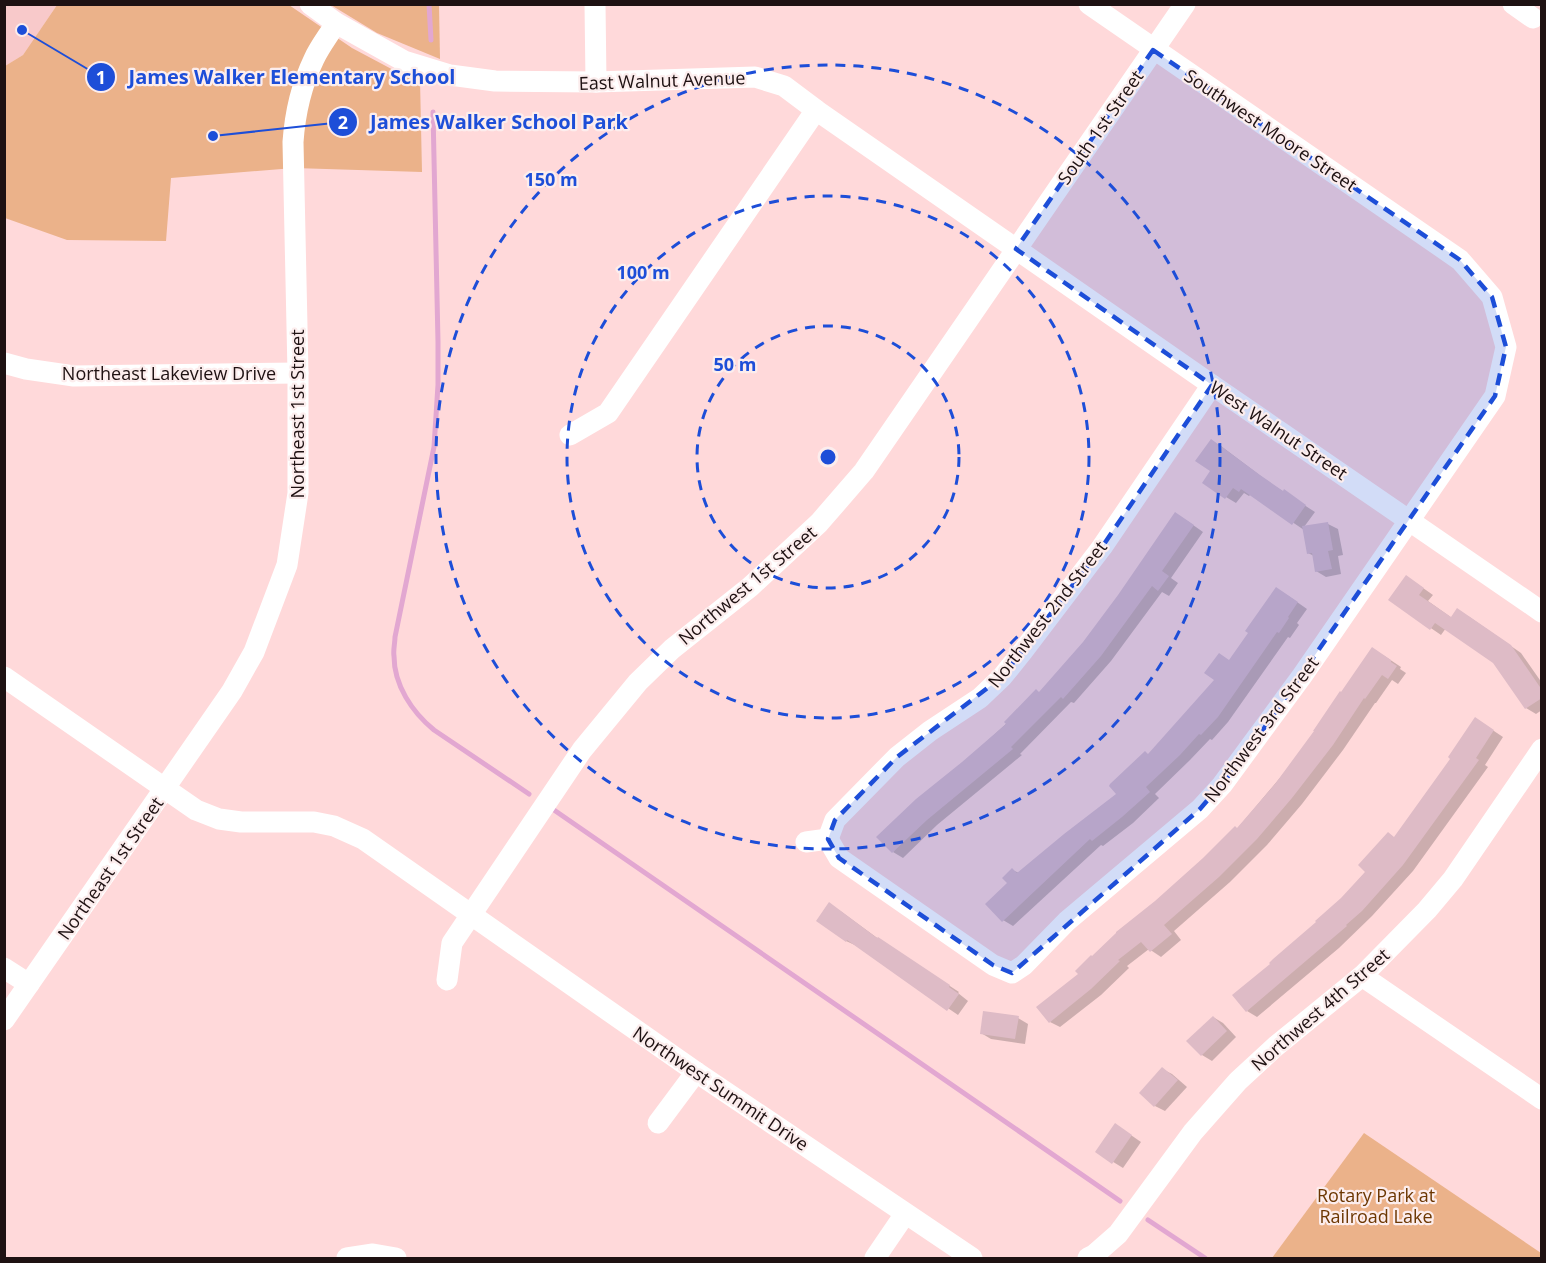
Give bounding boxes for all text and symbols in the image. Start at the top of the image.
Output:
callout: James Walker Elementary School [86,58,467,96]
text: James Walker Elementary School [127,63,455,90]
street label: Southwest Moore Street [1180,63,1362,197]
text: 1 [96,65,106,89]
street label: East Walnut Avenue [578,65,746,95]
street label: South 1st Street [1052,65,1148,189]
callout: James Walker School Park [328,103,640,141]
text: James Walker School Park [368,108,629,135]
text: 2 [338,110,348,134]
text: 150 m [524,167,578,191]
text: 100 m [616,260,670,284]
street label: Northeast 1st Street [285,329,309,499]
text: 50 m [714,352,756,376]
street label: Northeast Lakeview Drive [62,361,276,385]
street label: West Walnut Street [1206,375,1352,485]
centre of rings [818,447,838,467]
street label: Northwest 1st Street [673,520,821,650]
street label: Northwest 2nd Street [982,536,1112,692]
street label: Northwest 3rd Street [1198,651,1324,807]
street label: Northeast 1st Street [52,792,168,944]
street label: Northwest 4th Street [1246,942,1394,1076]
street label: Northwest Summit Drive [629,1020,813,1156]
park label: Rotary Park at Railroad Lake [1317,1183,1435,1228]

